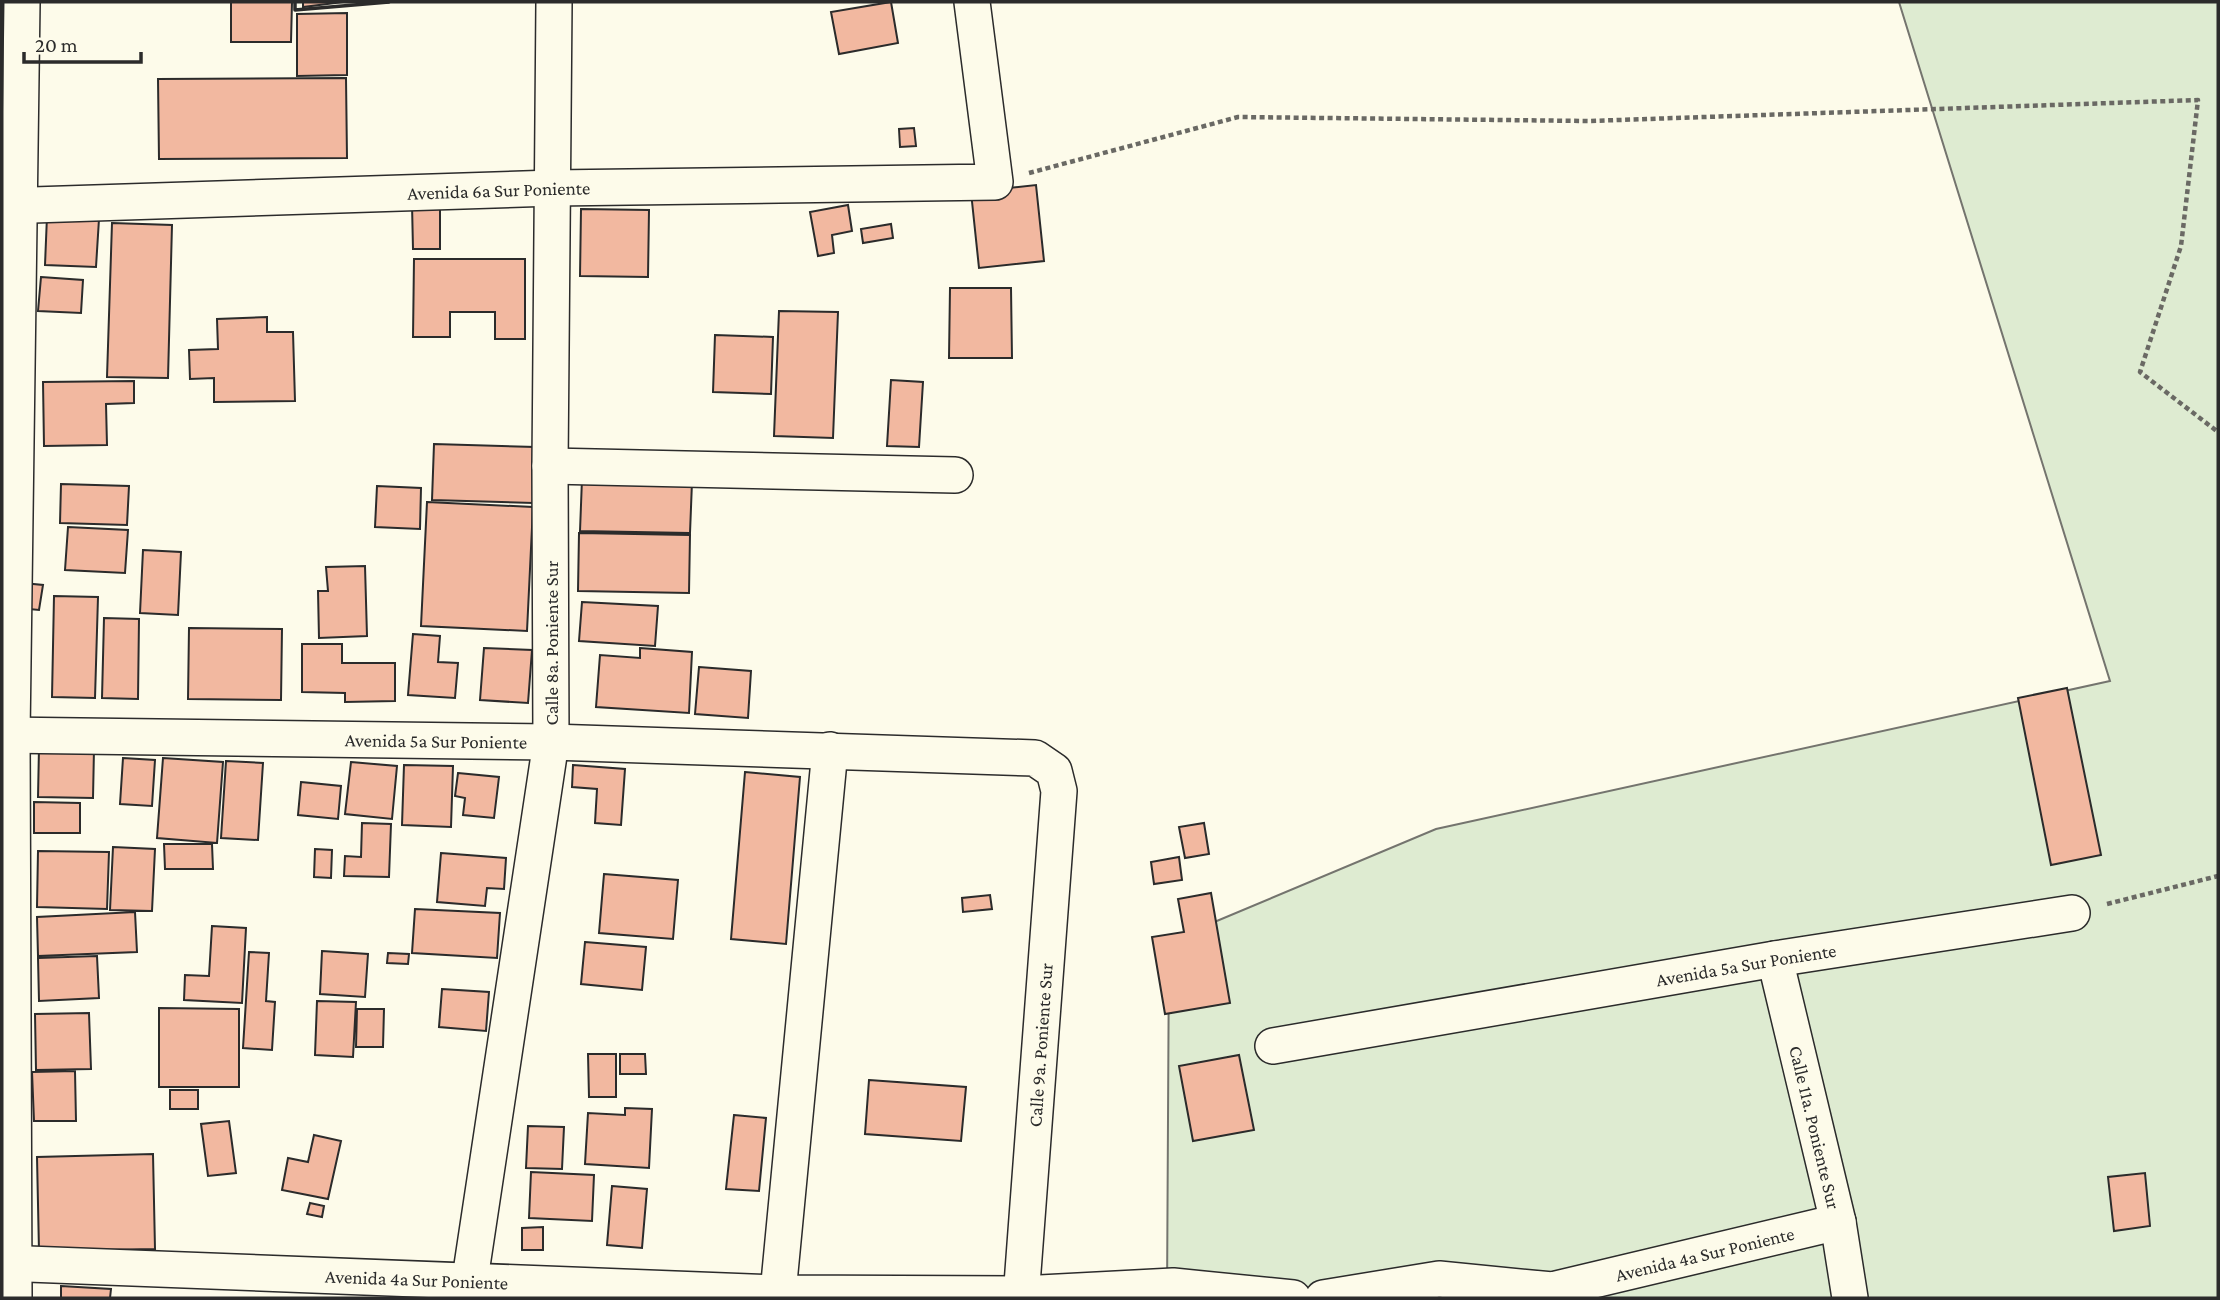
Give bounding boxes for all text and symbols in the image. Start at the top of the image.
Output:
scale bar [24,21,142,65]
text: 20 m [35,33,78,57]
street label: Avenida 6a Sur Poniente [407,177,590,204]
street label: Calle 8a. Poniente Sur [541,560,562,725]
street label: Avenida 5a Sur Poniente [345,729,527,753]
street label: Avenida 5a Sur Poniente [1654,940,1838,990]
street label: Calle 9a. Poniente Sur [1024,962,1057,1128]
street label: Calle 11a. Poniente Sur [1785,1044,1845,1211]
street label: Avenida 4a Sur Poniente [1613,1223,1796,1286]
street label: Avenida 4a Sur Poniente [325,1266,509,1294]

